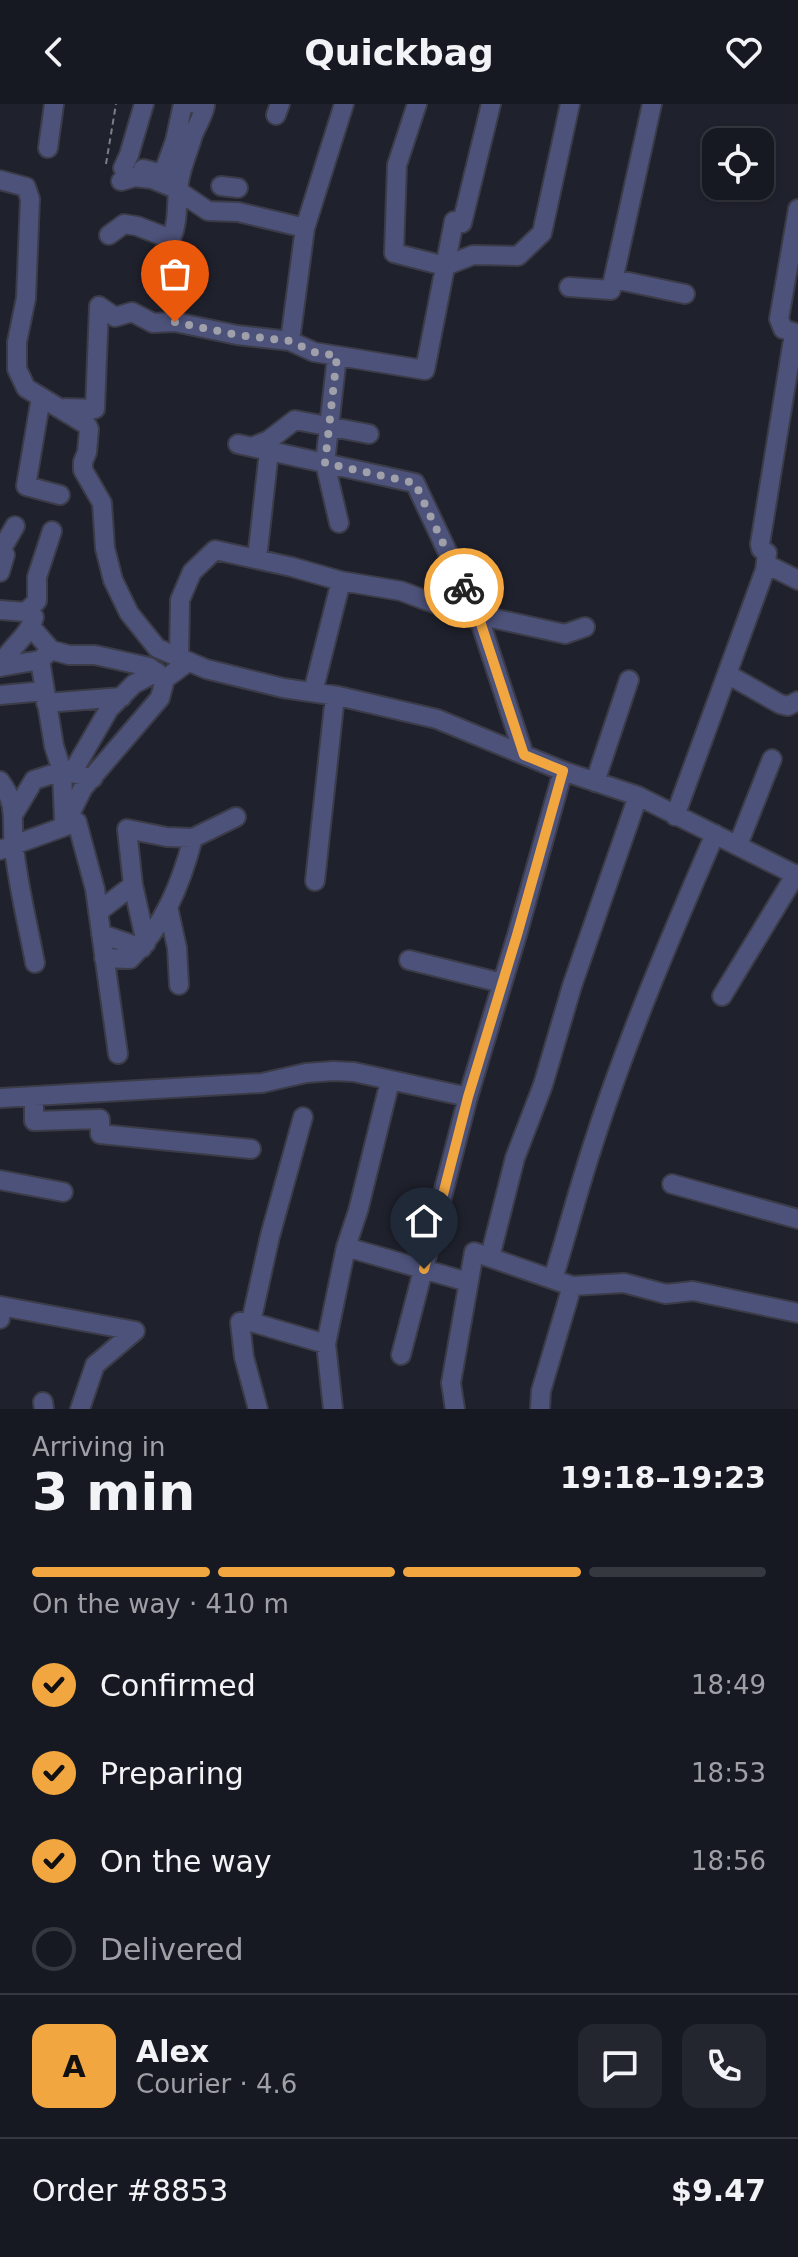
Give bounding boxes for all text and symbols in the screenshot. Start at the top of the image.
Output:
icon: back [32,30,76,74]
icon: heart [722,30,766,74]
text: Quickbag [304,32,494,73]
map controls [702,128,774,200]
button: locate [702,128,774,200]
pin [141,240,209,322]
icon: bag [153,252,197,296]
courier [424,548,504,628]
icon: bike [442,566,486,610]
pin [390,1187,458,1269]
icon: home [402,1199,446,1243]
text: Arriving in [32,1432,166,1462]
text: 19:18–19:23 [560,1460,766,1495]
text: 3 min [32,1462,195,1522]
text: On the way · 410 m [32,1589,289,1619]
icon: check [32,1663,76,1707]
text: Confirmed [100,1668,256,1703]
text: 18:49 [691,1670,766,1700]
icon: check [32,1751,76,1795]
text: Preparing [100,1756,244,1791]
text: 18:53 [691,1758,766,1788]
icon: check [32,1839,76,1883]
text: On the way [100,1844,272,1879]
text: 18:56 [691,1846,766,1876]
text: Delivered [100,1932,244,1967]
button: chat [578,2024,662,2108]
button: phone [682,2024,766,2108]
text: Alex [136,2034,209,2069]
text: A [62,2049,86,2084]
text: Courier · 4.6 [136,2069,297,2099]
text: Order #8853 [32,2173,228,2208]
text: $9.47 [671,2173,766,2208]

